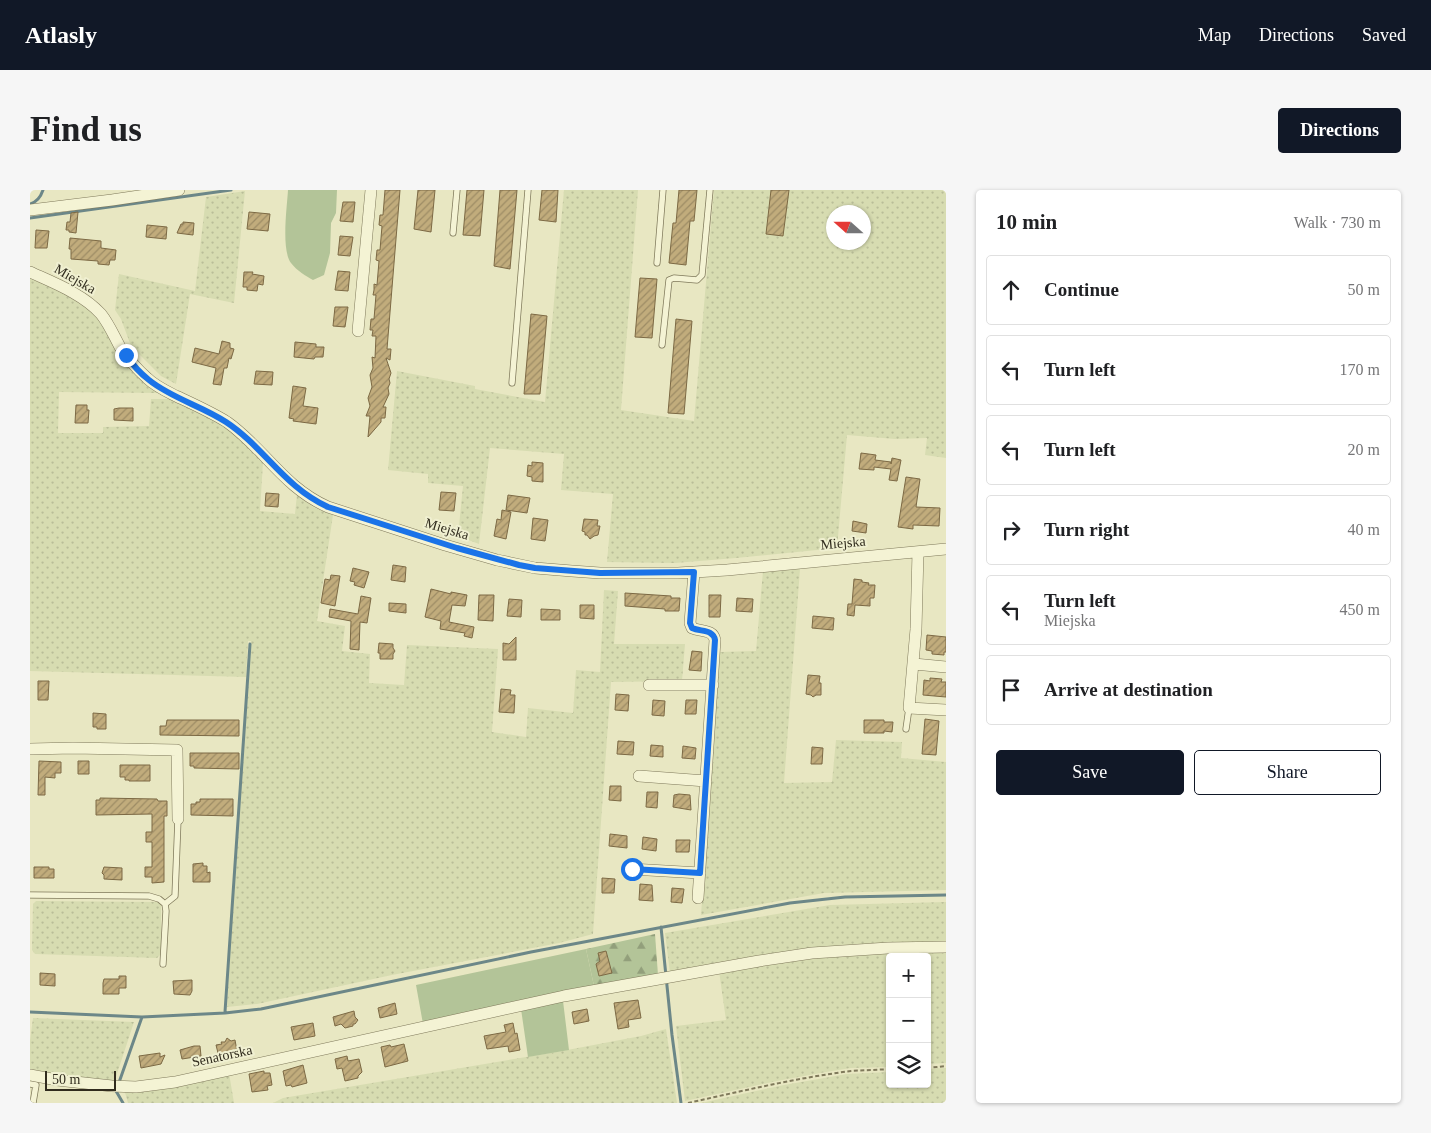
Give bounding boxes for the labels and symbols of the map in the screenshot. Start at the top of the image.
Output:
north arrow [826,205,871,250]
street label: Miejska [52,261,99,297]
route end [115,344,138,367]
street label: Miejska [423,515,472,543]
street label: Miejska [820,533,867,552]
route start [621,858,644,881]
street label: Senatorska [190,1042,254,1070]
scale bar [45,1068,116,1091]

